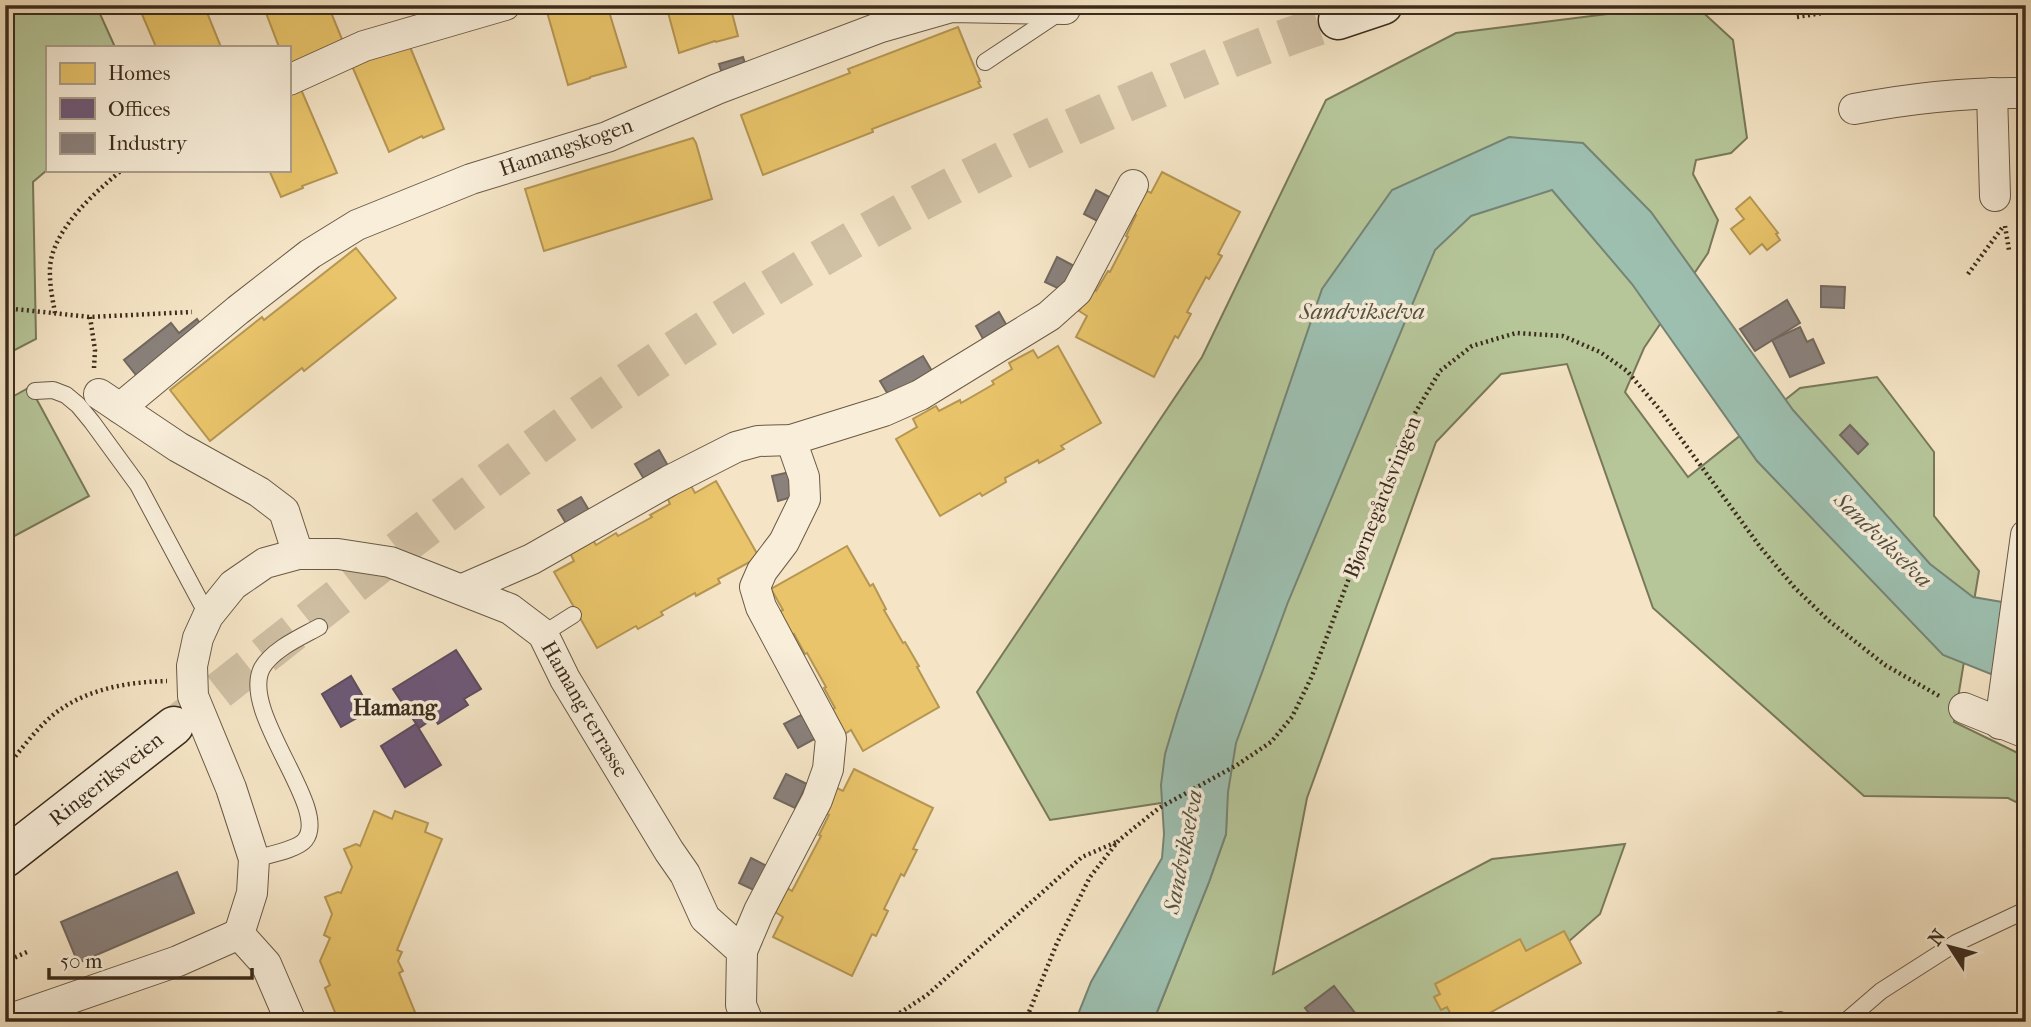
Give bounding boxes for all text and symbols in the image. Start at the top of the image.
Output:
legend [46,46,290,172]
text: Homes [108,61,171,85]
text: Offices [108,97,171,121]
street label: Hamangskogen [496,113,636,181]
text: Industry [108,131,188,155]
water label: Sandvikselva [1298,298,1425,325]
street label: Bjørnegårdsvingen [1339,413,1425,581]
water label: Sandvikselva [1828,486,1938,593]
street label: Hamang terrasse [536,637,634,781]
district label: Hamang [353,694,438,721]
street label: Ringeriksveien [44,727,168,831]
water label: Sandvikselva [1158,788,1208,917]
north arrow [1916,912,1986,982]
text: N [1924,925,1951,950]
scale bar [49,936,252,980]
text: 50 m [60,949,103,973]

